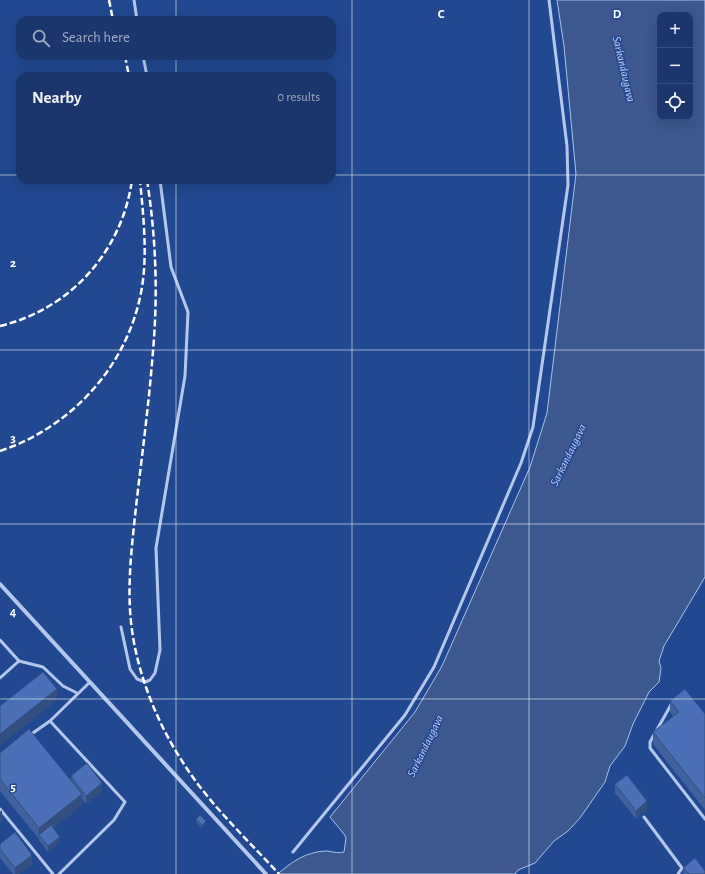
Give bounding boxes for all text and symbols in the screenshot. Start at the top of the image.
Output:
text: C [438,8,445,21]
text: D [613,8,622,21]
map controls [657,12,693,120]
button: + [657,12,693,48]
search box [16,16,336,60]
icon: search [30,27,52,49]
text: Search here [62,30,130,45]
water label: Sarkandaugava [611,35,637,103]
button: − [657,48,693,84]
button: locate [657,84,693,120]
text: Nearby [32,89,82,106]
text: 0 results [277,91,320,104]
text: 2 [10,257,16,270]
water label: Sarkandaugava [548,422,588,488]
text: 3 [10,432,16,445]
text: 4 [10,606,17,619]
water label: Sarkandaugava [405,713,445,779]
text: 5 [10,781,16,794]

